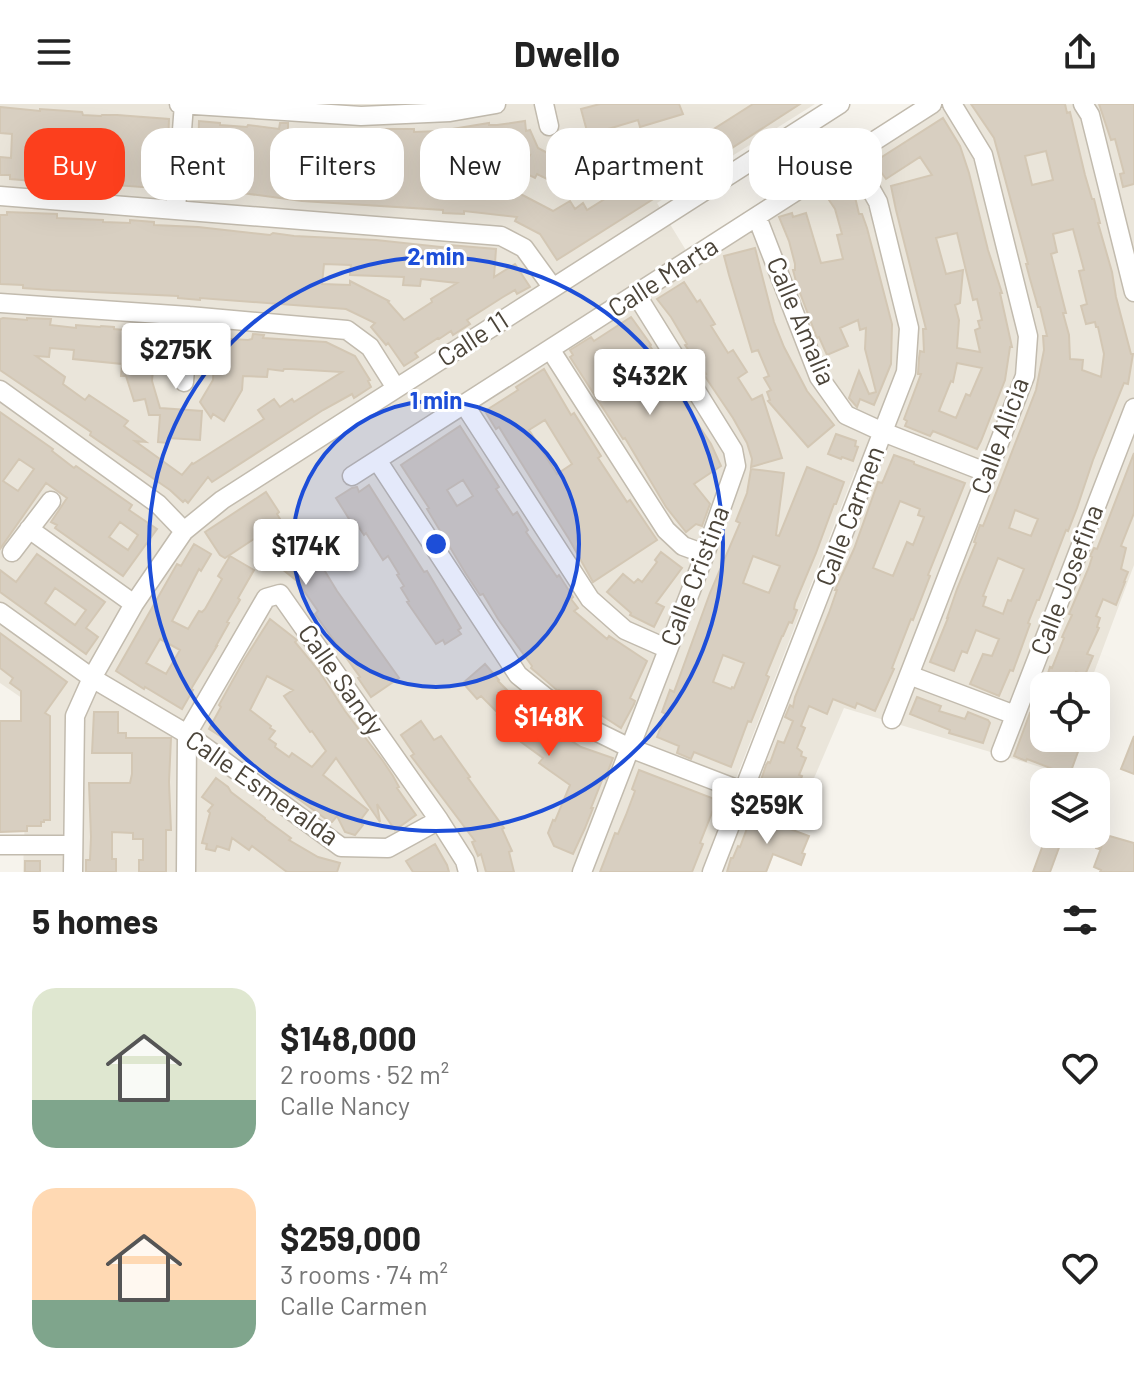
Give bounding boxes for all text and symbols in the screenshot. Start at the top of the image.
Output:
icon: menu [32,30,76,74]
icon: share [1058,30,1102,74]
text: Dwello [514,31,620,74]
chip: Buy [24,128,125,200]
chip: Rent [141,128,254,200]
chip: Filters [270,128,404,200]
chip: New [420,128,530,200]
chip: Apartment [546,128,733,200]
chip: House [749,128,882,200]
street label: Calle Marta [602,229,723,323]
text: 2 min [407,241,465,270]
street label: Calle Amalia [761,252,843,389]
street label: Calle 11 [431,303,513,372]
pin: $275K [120,323,232,391]
text: $275K [140,333,212,364]
pin: $432K [594,349,706,417]
text: $432K [612,359,688,390]
street label: Calle Alicia [963,373,1034,498]
text: 1 min [410,385,462,414]
street label: Calle Carmen [808,441,889,590]
street label: Calle Josefina [1023,500,1108,659]
street label: Calle Cristina [653,501,735,650]
pin: $174K [250,519,362,587]
text: $174K [272,529,340,560]
centre of rings [422,530,450,558]
street label: Calle Sandy [293,618,392,741]
map controls [1030,672,1110,848]
button: locate [1030,672,1110,752]
pin: $148K [493,690,605,758]
text: $148K [514,700,584,731]
street label: Calle Esmeralda [180,723,345,851]
button: layers [1030,768,1110,848]
pin: $259K [711,778,823,846]
text: $259K [730,788,804,819]
icon: filters [1058,898,1102,942]
text: 5 homes [32,900,158,941]
text: $148,000 [280,1017,417,1058]
icon: home [96,1020,192,1116]
icon: heart [1058,1046,1102,1090]
text: 2 rooms · 52 m² [280,1058,449,1089]
text: Calle Nancy [280,1089,410,1120]
text: $259,000 [280,1217,421,1258]
icon: home [96,1220,192,1316]
icon: heart [1058,1246,1102,1290]
text: 3 rooms · 74 m² [280,1258,448,1289]
text: Calle Carmen [280,1289,427,1320]

